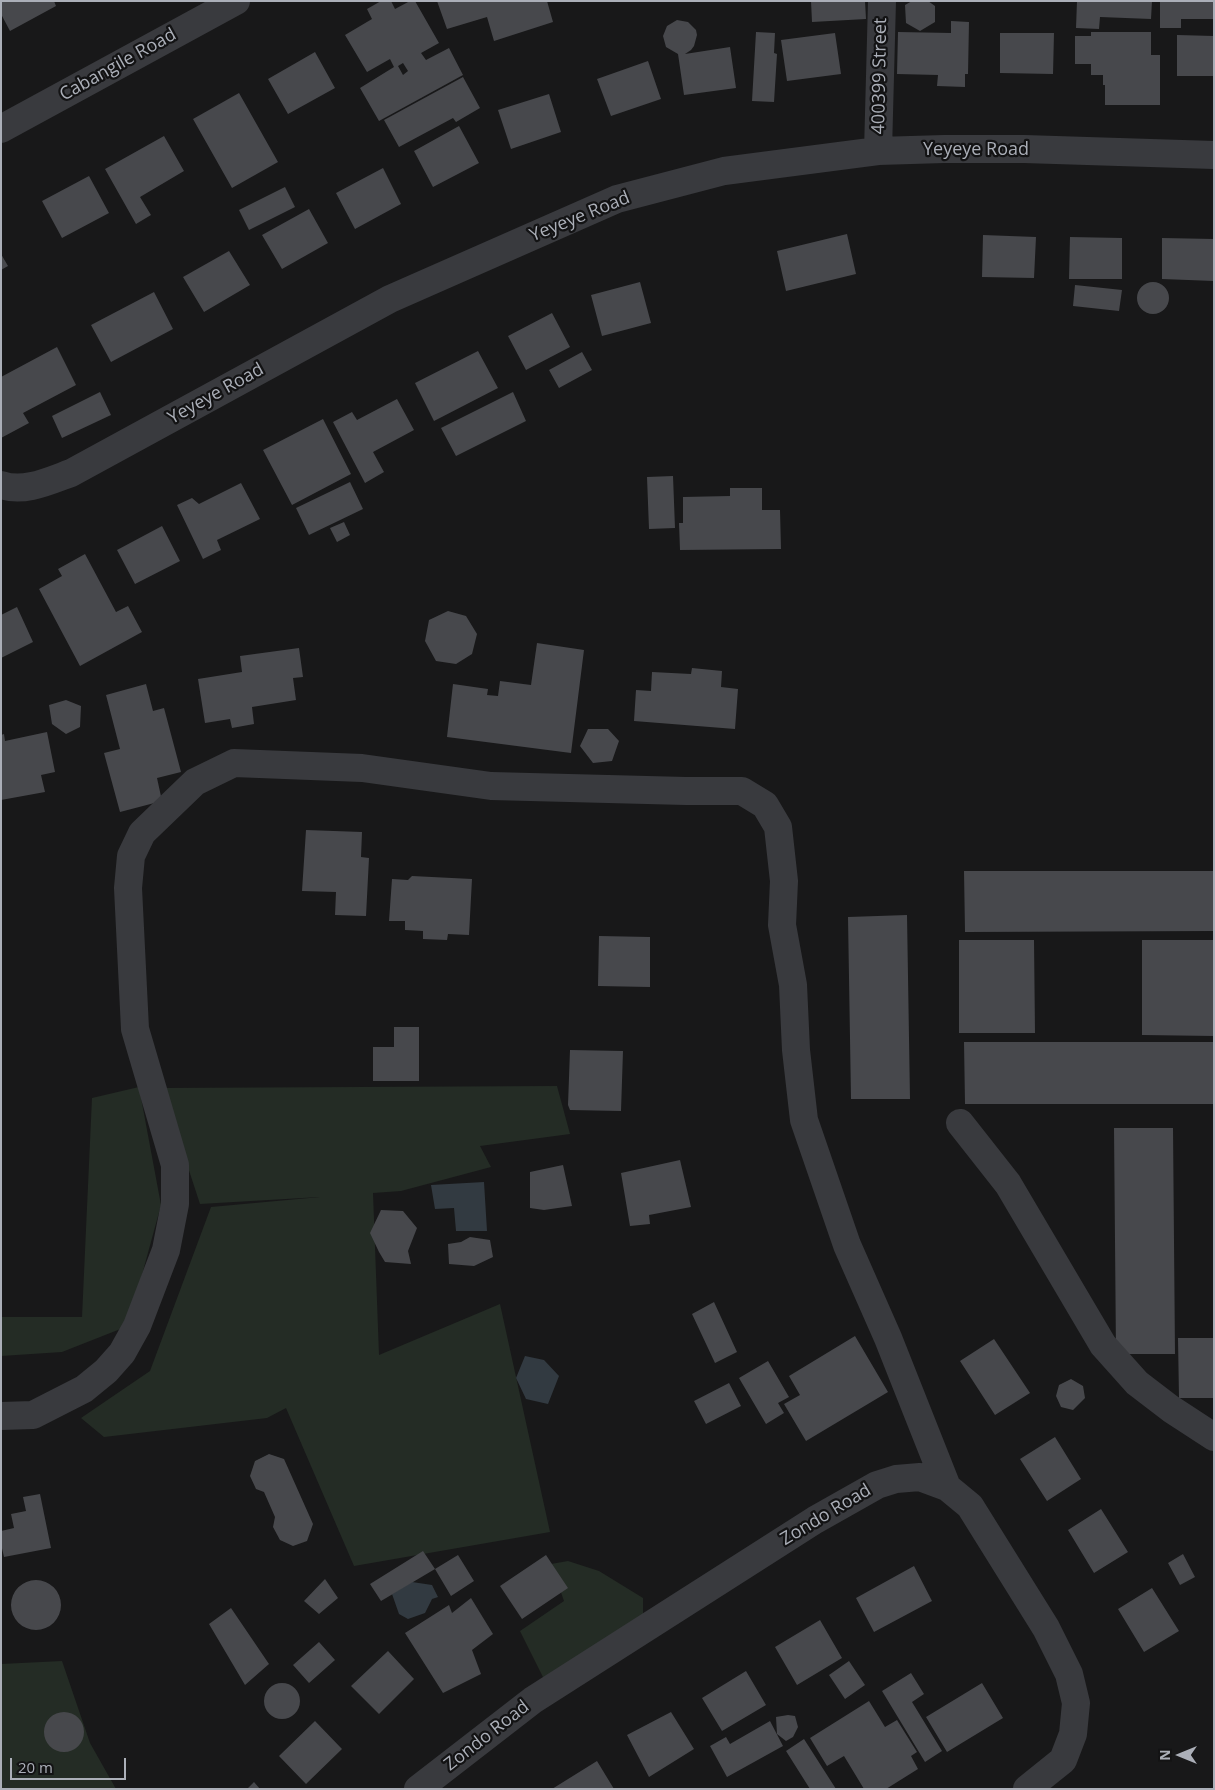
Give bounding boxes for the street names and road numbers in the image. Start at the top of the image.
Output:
street label: 400399 Street [868,17,892,135]
street label: Cabangile Road [56,24,180,106]
street label: Yeyeye Road [923,139,1029,161]
street label: Yeyeye Road [527,187,633,247]
street label: Yeyeye Road [164,359,268,429]
street label: Zondo Road [777,1480,875,1550]
street label: Zondo Road [440,1696,534,1776]

